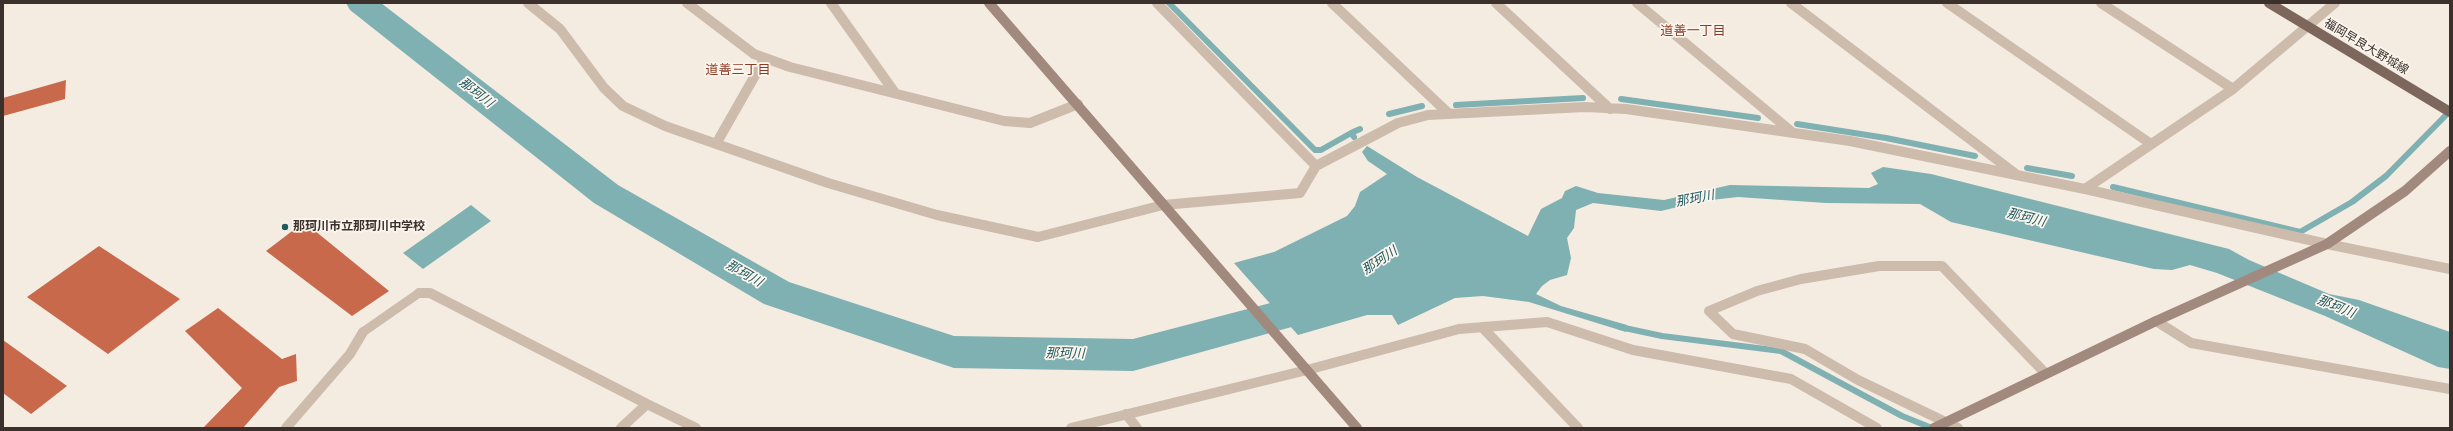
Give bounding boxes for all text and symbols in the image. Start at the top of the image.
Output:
street label: 福岡早良大野城線 [2321,16,2411,78]
district label: 道善一丁目 [1661,24,1725,40]
district label: 道善三丁目 [706,63,770,79]
water label: 那珂川 [456,75,496,111]
water label: 那珂川 [1674,188,1716,210]
water label: 那珂川 [2005,206,2047,230]
place label: 那珂川市立那珂川中学校 [293,220,425,234]
marker: 那珂川市立那珂川中学校 [280,222,290,232]
water label: 那珂川 [1359,244,1401,278]
water label: 那珂川 [723,257,765,291]
water label: 那珂川 [2315,292,2357,322]
water label: 那珂川 [1045,346,1085,362]

